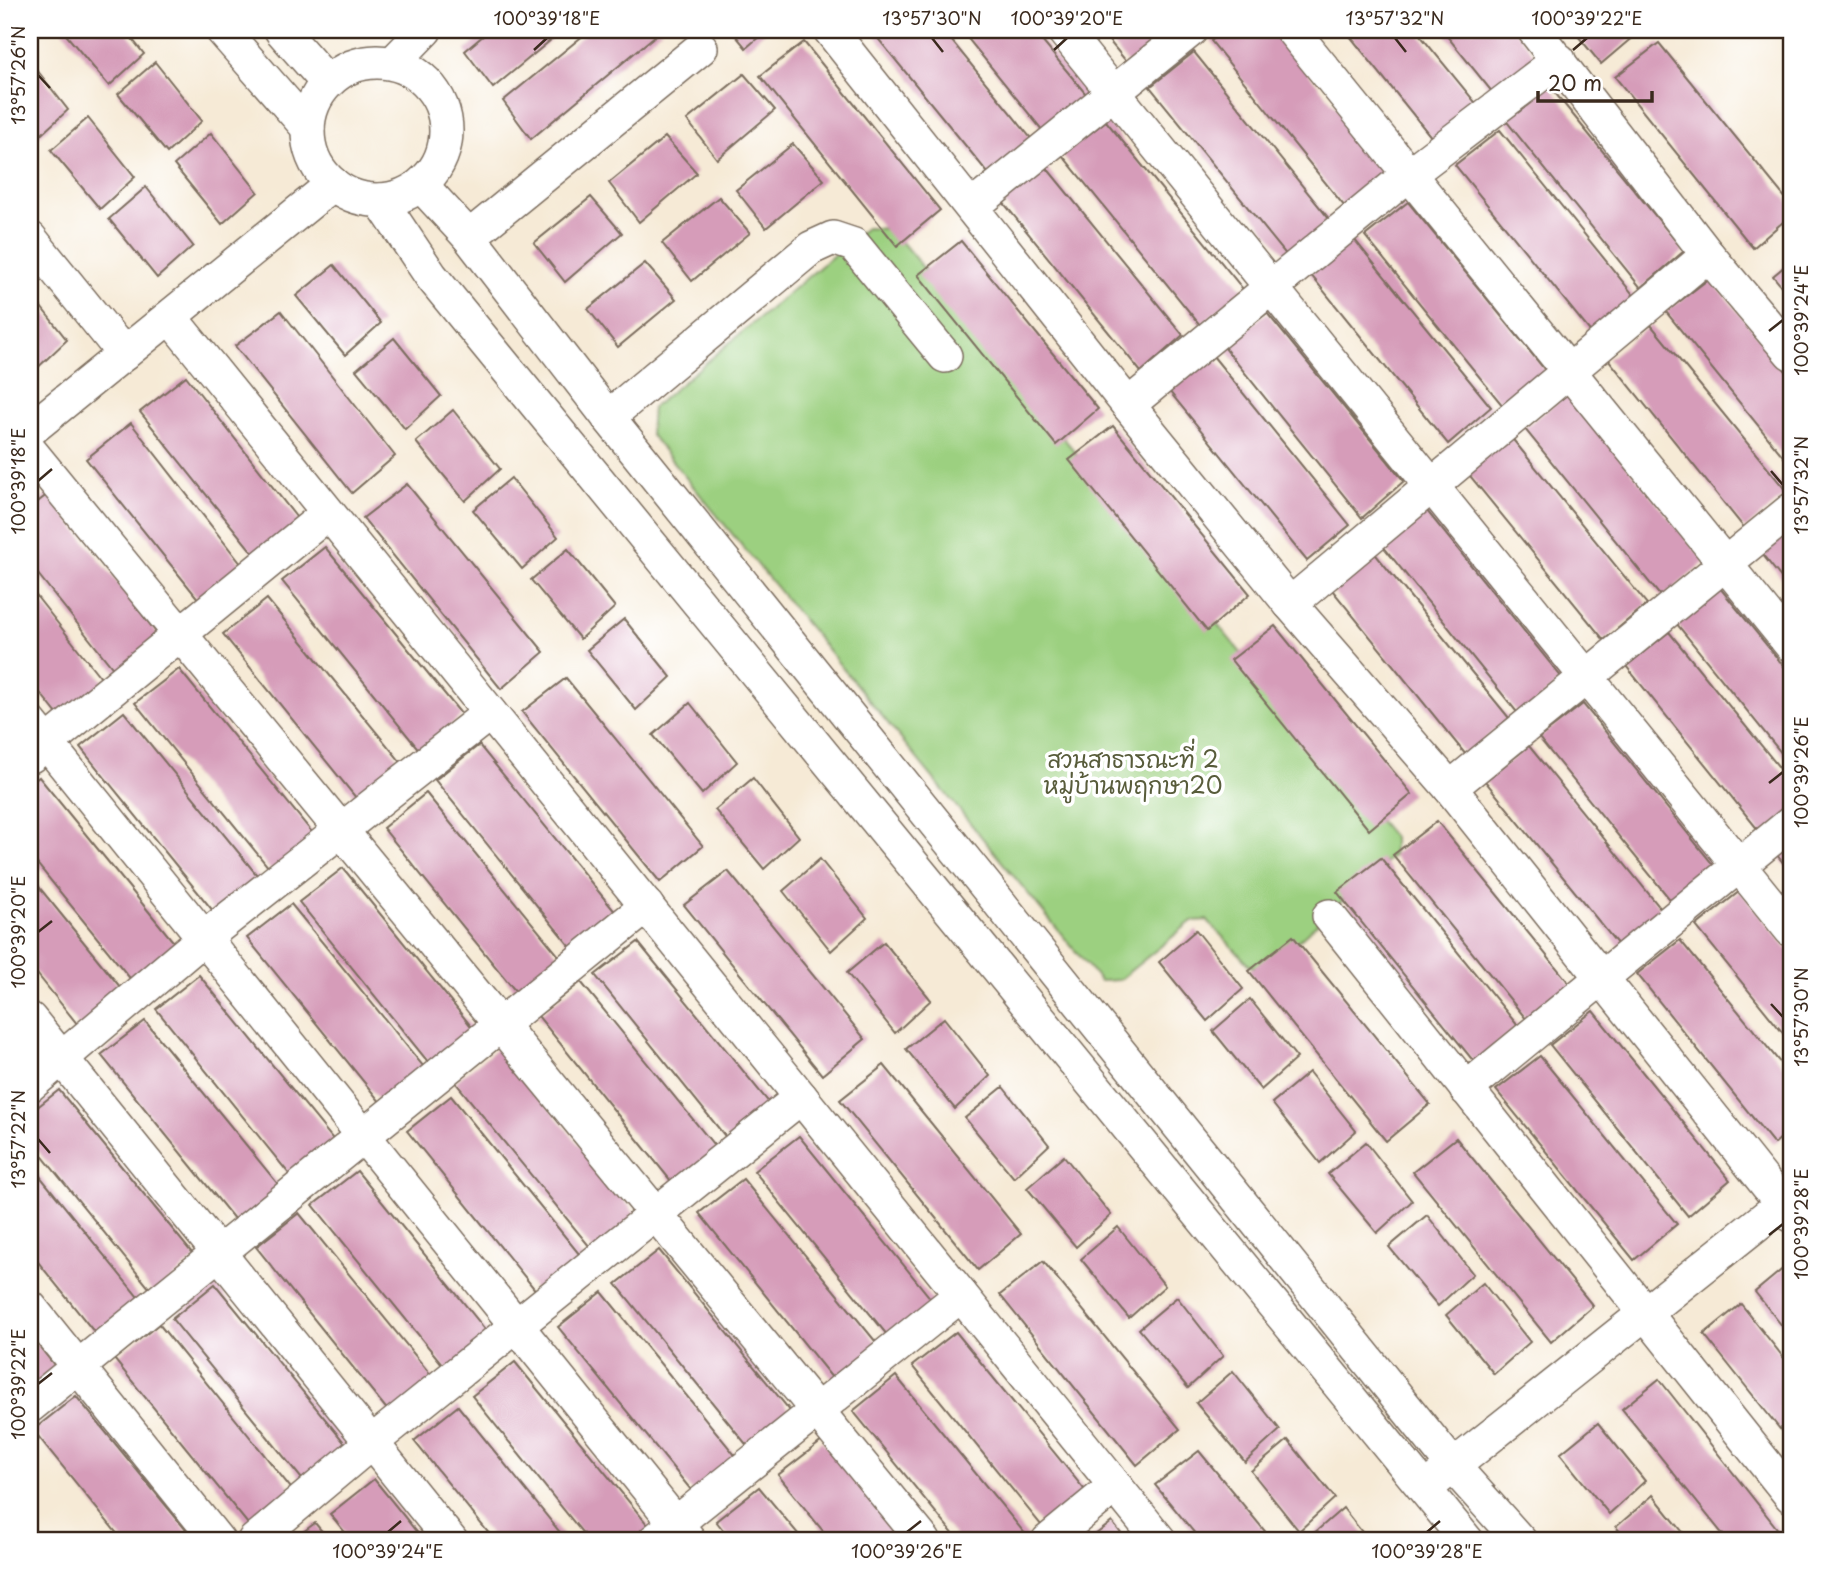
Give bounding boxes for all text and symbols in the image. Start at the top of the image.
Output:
text: 100°39'18"E [494,4,600,31]
text: 13°57'30"N [882,4,982,31]
text: 100°39'20"E [1011,4,1123,31]
text: 13°57'32"N [1346,4,1444,31]
text: 100°39'22"E [1531,4,1643,31]
text: 13°57'26"N [4,25,31,125]
scale bar [1538,60,1651,104]
text: 20 m [1548,66,1602,98]
text: 100°39'24"E [1787,264,1814,376]
text: 100°39'18"E [4,428,31,534]
text: 13°57'32"N [1787,436,1814,534]
text: 100°39'26"E [1787,716,1814,828]
park label: สวนสาธารณะที่ 2 หมู่บ้านพฤกษา20 [1044,738,1222,804]
text: 100°39'20"E [4,876,31,988]
text: 13°57'30"N [1787,967,1814,1067]
text: 13°57'22"N [4,1090,31,1188]
text: 100°39'28"E [1787,1168,1814,1280]
text: 100°39'22"E [4,1328,31,1440]
text: 100°39'24"E [332,1537,444,1564]
text: 100°39'26"E [851,1537,963,1564]
text: 100°39'28"E [1371,1537,1483,1564]

